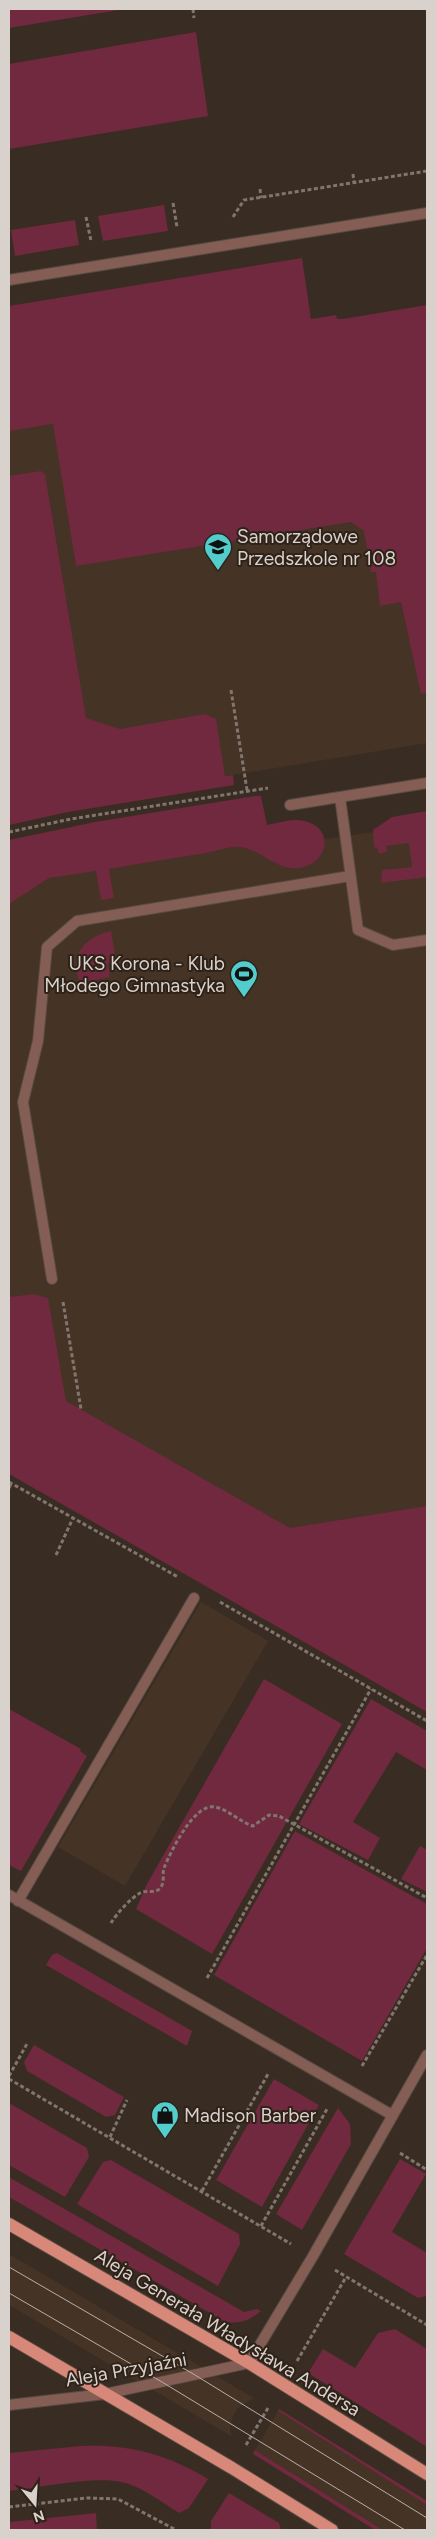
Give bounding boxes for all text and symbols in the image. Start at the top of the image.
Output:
place label: Samorządowe Przedszkole nr 108 [237,525,396,570]
school or university icon: Samorządowe Przedszkole nr 108 [203,532,233,571]
place label: UKS Korona - Klub Młodego Gimnastyka [44,952,225,997]
sports icon: UKS Korona - Klub Młodego Gimnastyka [229,959,259,998]
shop icon: Madison Barber [150,2100,180,2139]
place label: Madison Barber [184,2104,317,2127]
street label: Aleja Generała Władysława Andersa [91,2244,365,2421]
street label: Aleja Przyjaźni [64,2348,189,2391]
north arrow [10,2479,60,2529]
text: N [31,2506,47,2526]

